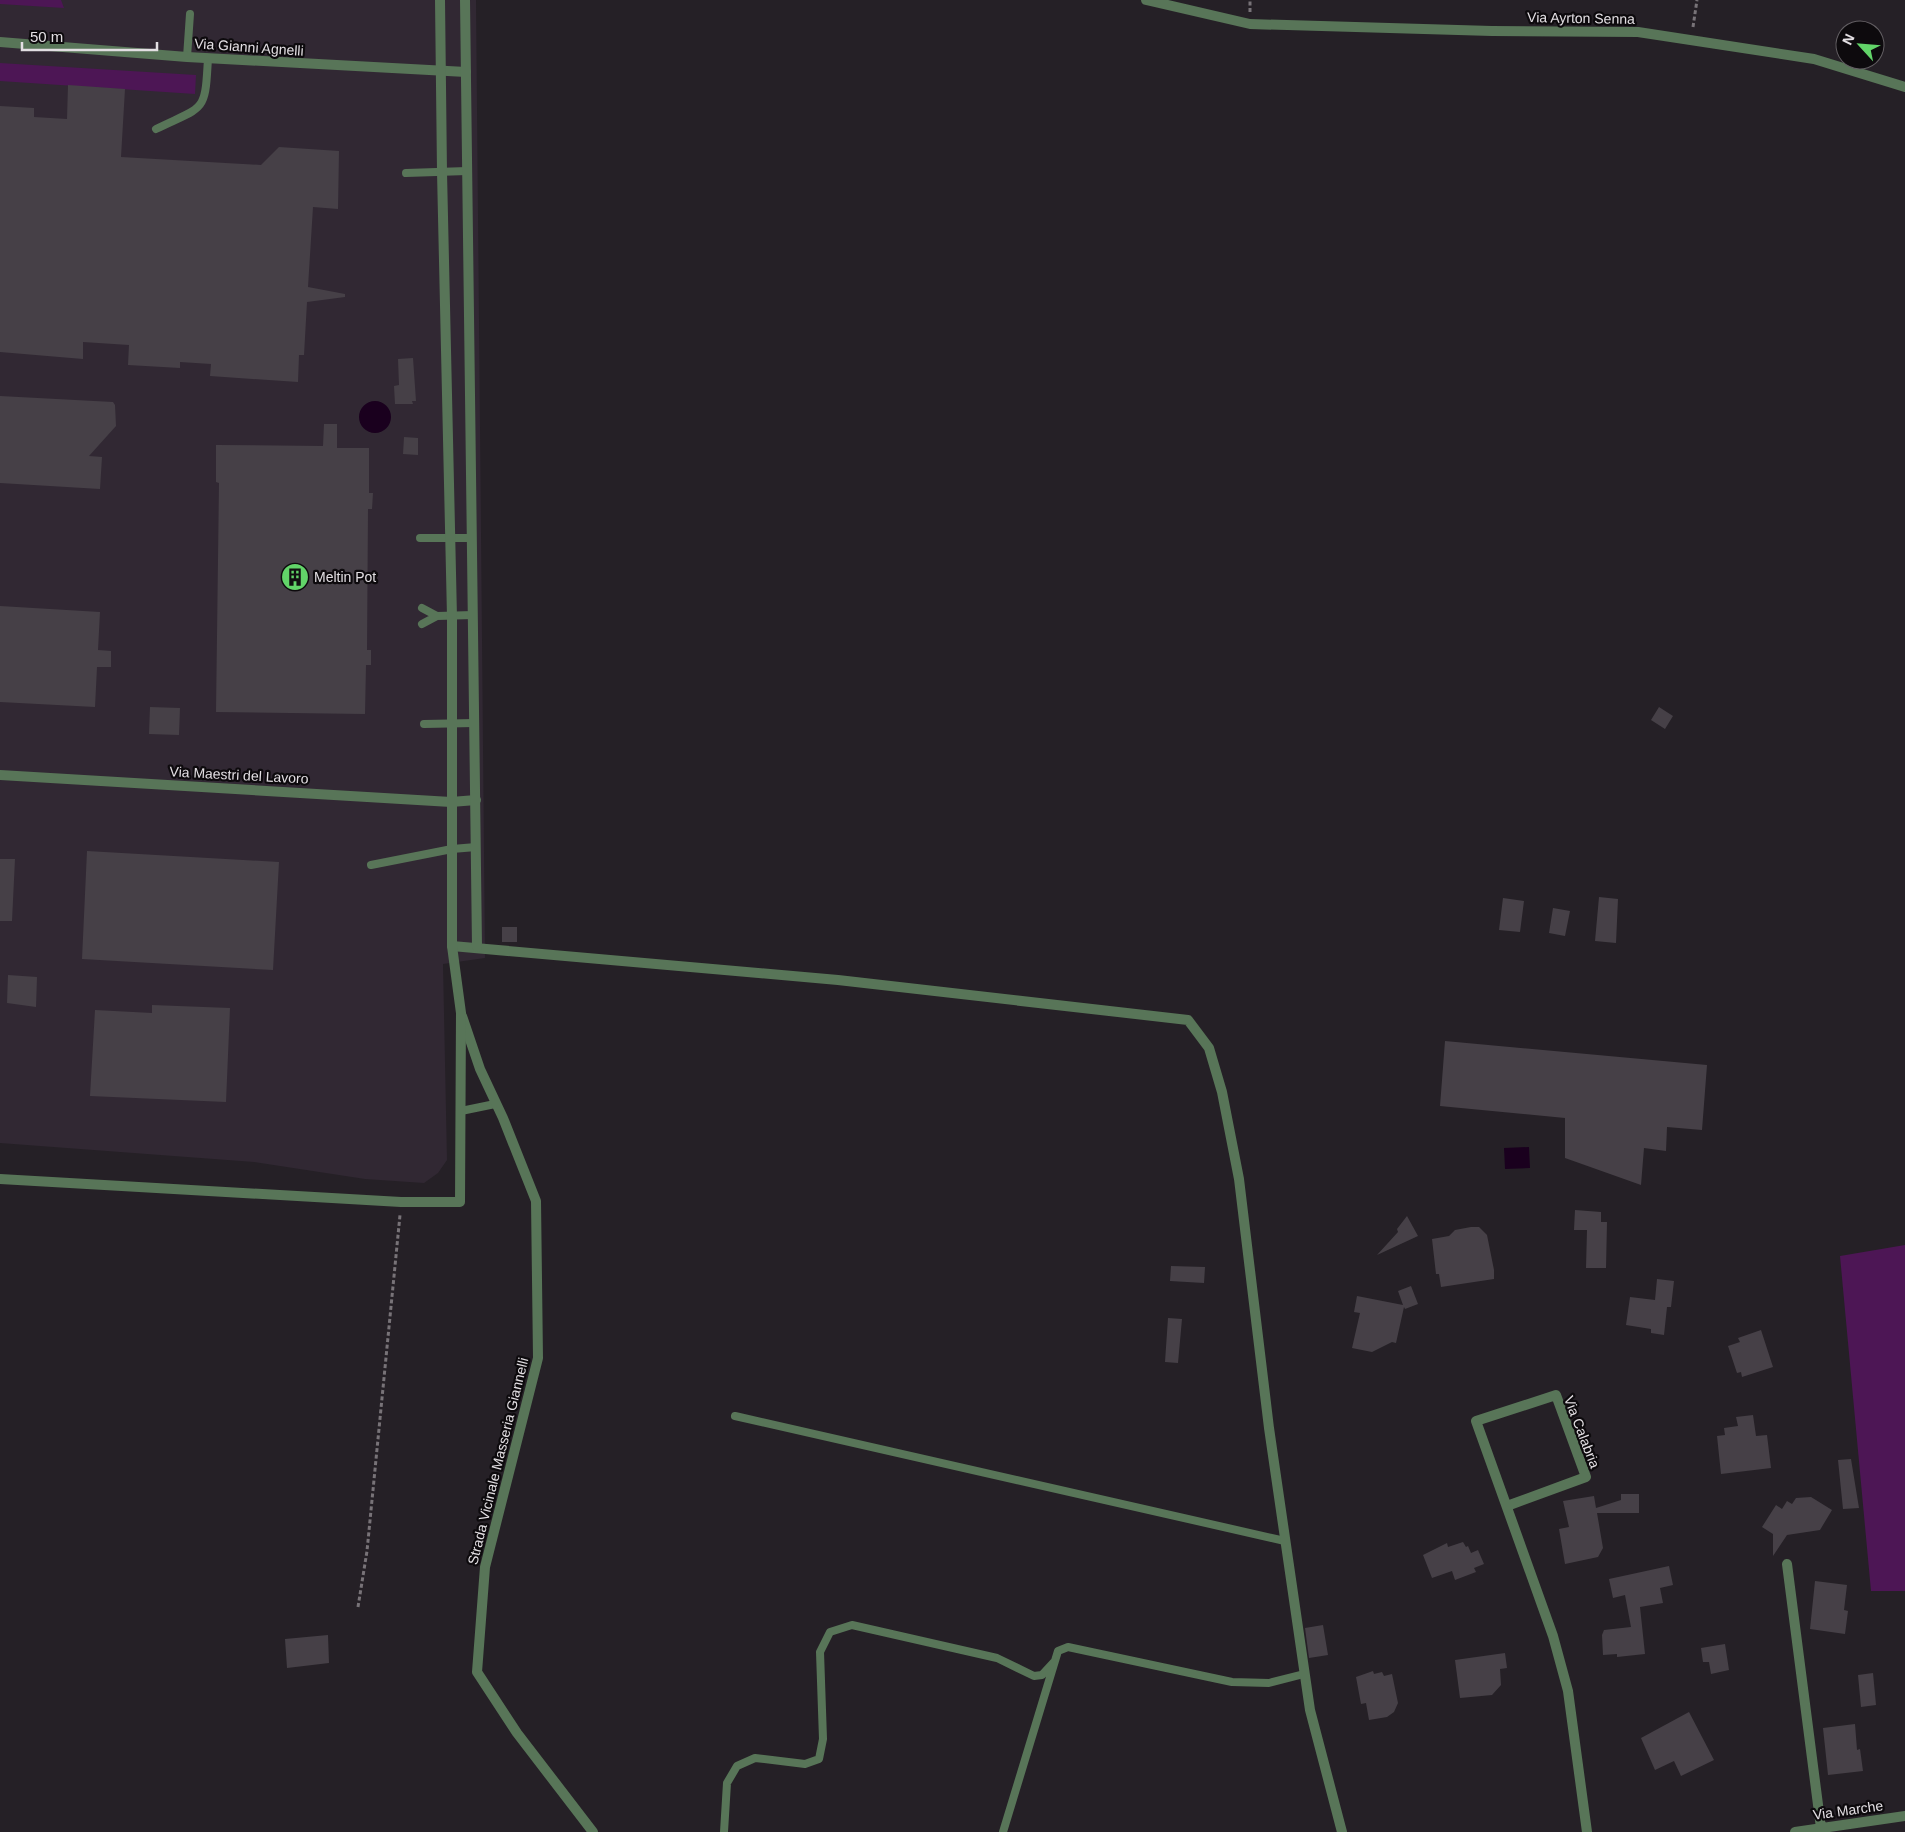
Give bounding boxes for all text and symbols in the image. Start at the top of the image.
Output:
street label: Via Ayrton Senna [1527,9,1635,27]
scale bar [22,20,158,52]
north arrow [1835,20,1885,70]
text: 50 m [30,28,63,45]
text: N [1839,31,1858,47]
street label: Via Gianni Agnelli [194,35,304,59]
building icon: Meltin Pot [280,562,310,592]
place label: Meltin Pot [314,569,376,585]
street label: Via Maestri del Lavoro [169,763,309,787]
street label: Strada Vicinale Masseria Giannelli [464,1356,532,1566]
street label: Via Calabria [1561,1394,1603,1471]
street label: Via Marche [1812,1797,1884,1823]

